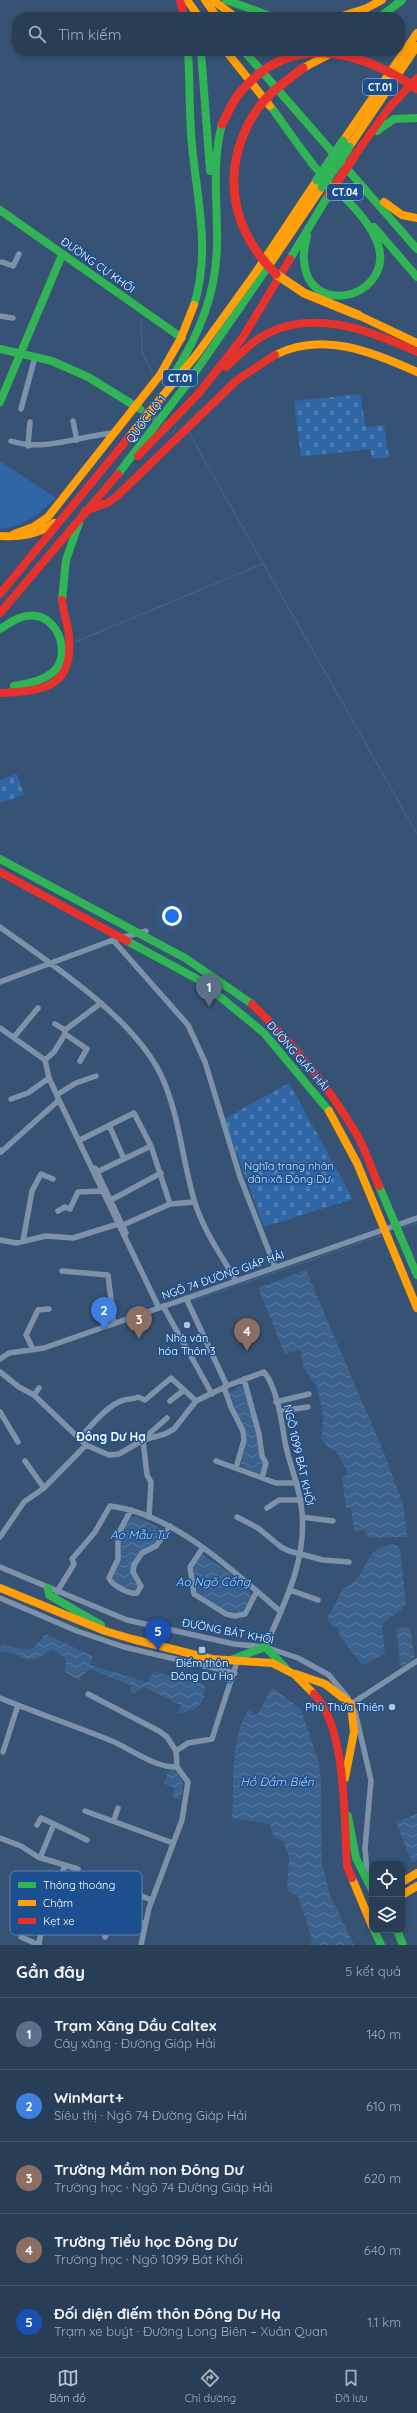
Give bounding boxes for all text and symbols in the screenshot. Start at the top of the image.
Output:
search box [12,12,405,56]
icon: search [26,23,48,45]
text: Tìm kiếm [58,25,121,44]
road number: CT.01 [363,79,397,95]
road number: CT.04 [327,184,363,200]
street label: ĐƯỜNG CỰ KHỐI [58,234,138,296]
road number: CT.01 [163,370,197,386]
street label: QUỐC LỘ 1 [123,392,169,446]
your location [162,906,182,926]
pin: 1 [196,974,222,1007]
street label: ĐƯỜNG GIÁP HẢI [264,1018,332,1094]
park label: Nghĩa trang nhân dân xã Đông Dư [244,1159,334,1186]
street label: NGÕ 74 ĐƯỜNG GIÁP HẢI [160,1247,286,1303]
pin: 2 [91,1297,117,1330]
pin: 3 [126,1306,152,1339]
pin: 4 [234,1318,260,1351]
marker: Nhà văn hóa Thôn 3 [182,1320,192,1330]
place label: Nhà văn hóa Thôn 3 [158,1331,216,1358]
street label: NGÕ 1099 BÁT KHỐI [281,1403,317,1507]
district label: Đông Dư Hạ [75,1429,146,1444]
water label: Ao Mẫu Tư [110,1527,171,1542]
water label: Ao Ngõ Cống [176,1574,252,1589]
street label: ĐƯỜNG BÁT KHỐI [181,1615,275,1647]
pin: 5 [145,1618,171,1651]
marker: Điếm thôn Đông Dư Hạ [197,1645,207,1655]
place label: Điếm thôn Đông Dư Hạ [171,1656,233,1683]
place label: Phủ Thừa Thiên [305,1700,384,1714]
marker: Phủ Thừa Thiên [387,1702,397,1712]
water label: Hồ Đầm Biền [240,1774,315,1789]
map controls [369,1861,405,1933]
button: locate [369,1861,405,1897]
legend [10,1871,142,1935]
text: Thông thoáng [43,1878,115,1892]
text: Chậm [43,1896,73,1910]
button: layers [369,1897,405,1933]
text: Kẹt xe [43,1914,75,1928]
text: Gần đây [16,1961,85,1982]
text: 5 kết quả [345,1963,401,1979]
text: Trạm Xăng Dầu Caltex [54,2016,216,2035]
text: 1 [26,2026,32,2042]
text: 140 m [366,2026,401,2042]
text: Cây xăng · Đường Giáp Hải [54,2035,216,2051]
text: WinMart+ [54,2088,124,2107]
text: 2 [25,2098,33,2114]
text: 610 m [366,2098,401,2114]
text: Siêu thị · Ngõ 74 Đường Giáp Hải [54,2107,247,2123]
text: Trường Mầm non Đông Dư [54,2160,243,2179]
text: 3 [26,2170,32,2186]
text: 620 m [364,2170,401,2186]
text: Trường học · Ngõ 74 Đường Giáp Hải [54,2179,273,2195]
text: Trường Tiểu học Đông Dư [54,2232,237,2251]
text: 4 [25,2242,33,2258]
text: 640 m [364,2242,401,2258]
text: Trường học · Ngõ 1099 Bát Khối [54,2251,243,2267]
text: Đối diện điếm thôn Đông Dư Hạ [54,2304,281,2323]
text: 5 [25,2314,33,2330]
text: 1.1 km [367,2314,401,2330]
text: Trạm xe buýt · Đường Long Biên – Xuân Quan [54,2323,327,2339]
tab: Bản đồ [49,2367,86,2405]
tab: Chỉ đường [185,2367,236,2405]
tab: Đã lưu [335,2367,368,2405]

